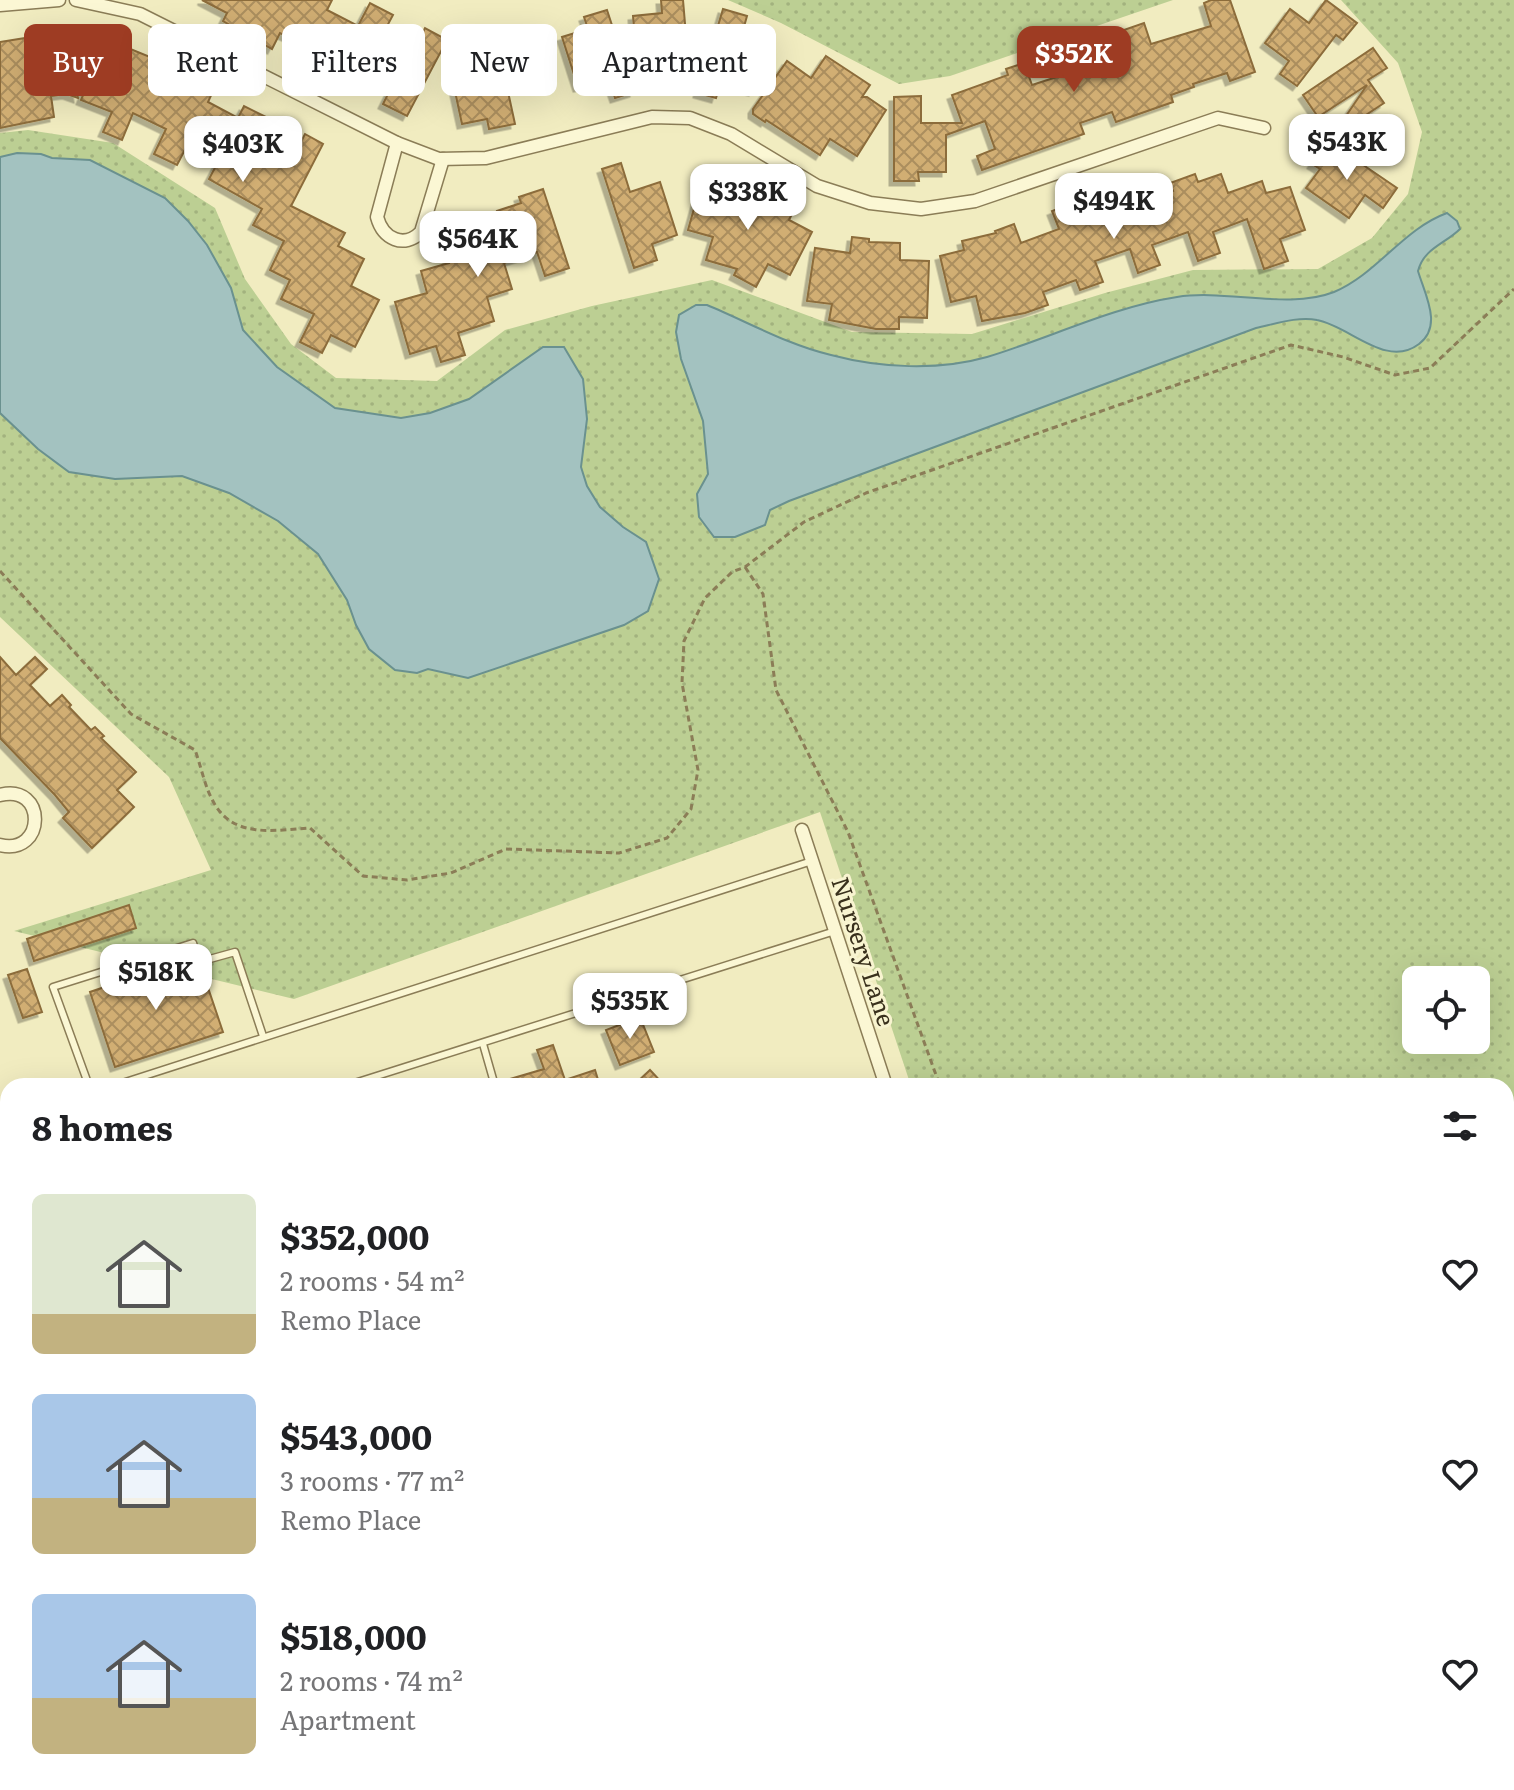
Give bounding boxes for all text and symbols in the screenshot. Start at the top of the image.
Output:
chip: Buy [24,24,132,96]
chip: Rent [148,24,266,96]
chip: Filters [282,24,425,96]
chip: New [441,24,557,96]
chip: Apartment [573,24,776,96]
pin: $352K [1018,26,1130,94]
text: $352K [1035,32,1113,71]
pin: $543K [1291,114,1403,182]
pin: $403K [187,116,299,184]
text: $543K [1307,120,1387,159]
text: $403K [202,122,284,161]
pin: $338K [692,164,804,232]
text: $338K [708,170,788,209]
pin: $494K [1058,173,1170,241]
text: $494K [1073,179,1155,218]
pin: $564K [422,211,534,279]
text: $564K [438,217,518,256]
street label: Nursery Lane [824,872,906,1030]
pin: $518K [100,944,212,1012]
text: $518K [118,950,194,989]
map controls [1402,966,1490,1054]
button: locate [1402,966,1490,1054]
pin: $535K [574,973,686,1041]
text: $535K [591,979,669,1018]
text: 8 homes [32,1101,173,1151]
icon: filters [1438,1104,1482,1148]
text: $352,000 [280,1210,429,1260]
icon: home [96,1226,192,1322]
icon: heart [1438,1252,1482,1296]
text: 2 rooms · 54 m² [280,1260,465,1299]
text: Remo Place [280,1299,421,1338]
text: $543,000 [280,1410,432,1460]
icon: home [96,1426,192,1522]
icon: heart [1438,1452,1482,1496]
text: 3 rooms · 77 m² [280,1460,464,1499]
text: Remo Place [280,1499,421,1538]
text: $518,000 [280,1610,427,1660]
icon: home [96,1626,192,1722]
icon: heart [1438,1652,1482,1696]
text: 2 rooms · 74 m² [280,1660,463,1699]
text: Apartment [280,1699,416,1738]

